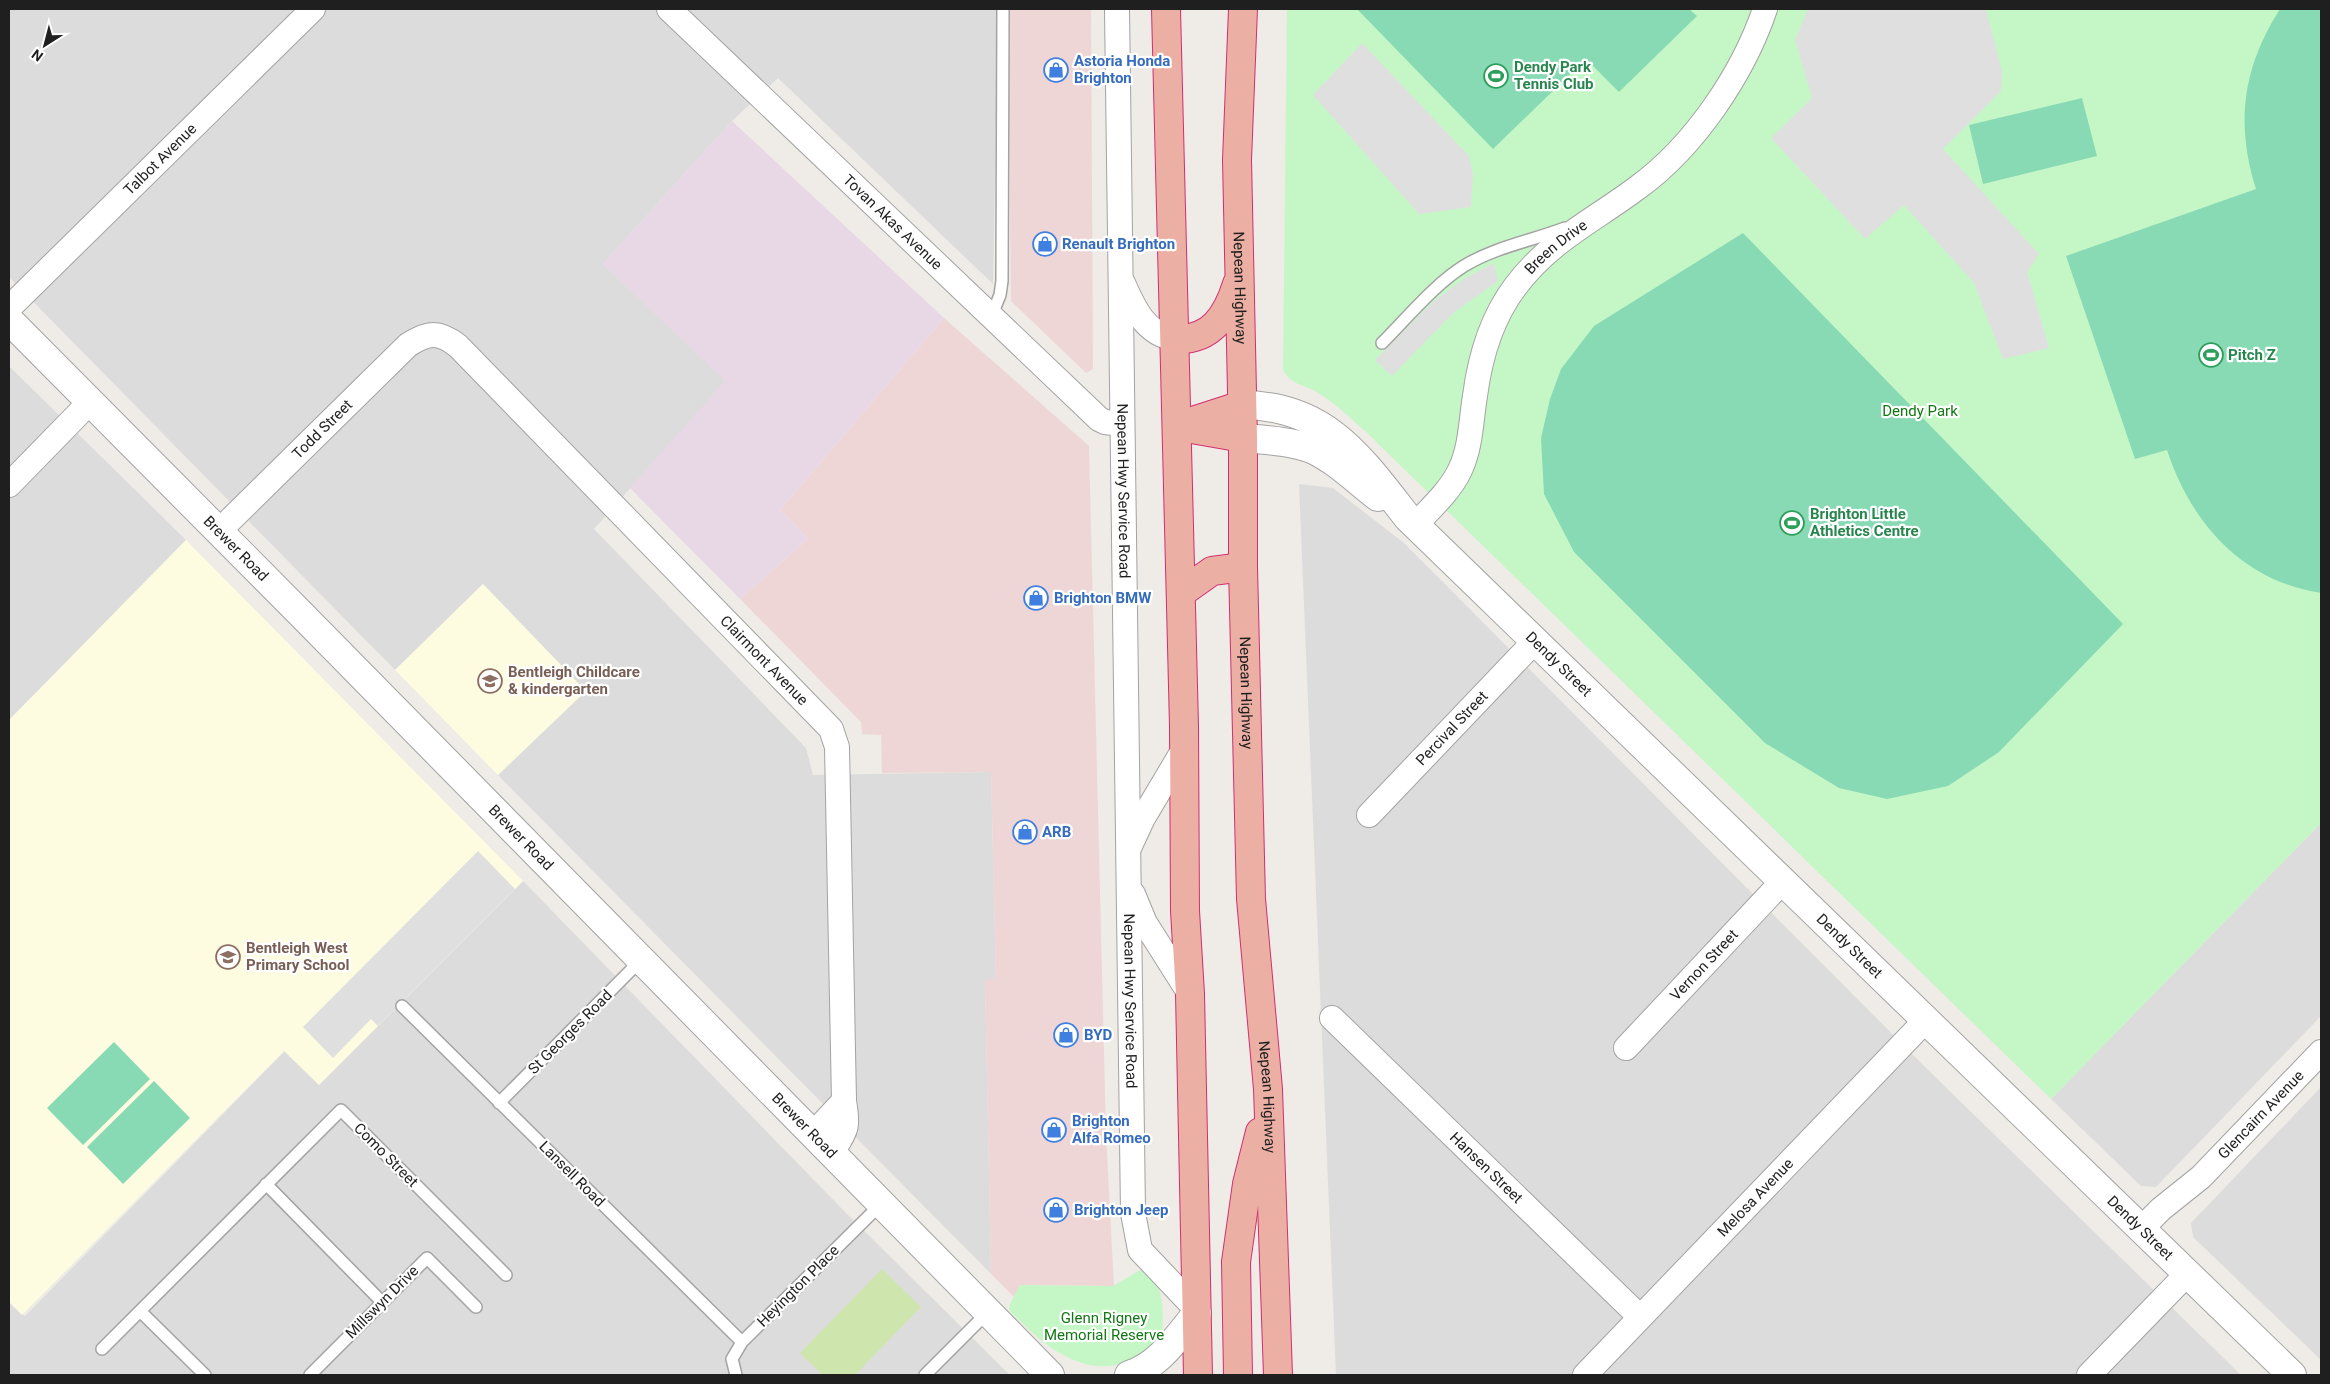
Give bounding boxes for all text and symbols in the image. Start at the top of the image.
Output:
north arrow [20,20,70,70]
text: N [29,46,46,65]
place label: Astoria Honda Brighton [1074,52,1170,87]
shop icon: Astoria Honda Brighton [1043,57,1069,83]
place label: Dendy Park Tennis Club [1514,58,1594,93]
sports icon: Dendy Park Tennis Club [1483,63,1509,89]
street label: Talbot Avenue [120,120,200,199]
street label: Tovan Akas Avenue [839,171,946,274]
street label: Breen Drive [1521,216,1591,278]
shop icon: Renault Brighton [1032,231,1058,257]
street label: Nepean Highway [1230,231,1250,344]
place label: Renault Brighton [1062,235,1175,253]
sports icon: Pitch Z [2198,342,2224,368]
place label: Pitch Z [2228,346,2276,364]
street label: Todd Street [289,396,356,463]
park label: Dendy Park [1882,402,1958,420]
street label: Nepean Hwy Service Road [1113,403,1134,579]
place label: Brighton Little Athletics Centre [1810,505,1919,540]
sports icon: Brighton Little Athletics Centre [1779,510,1805,536]
street label: Brewer Road [200,512,272,585]
shop icon: Brighton BMW [1023,585,1049,611]
place label: Brighton BMW [1054,589,1151,607]
street label: Clairmont Avenue [716,612,812,709]
street label: Dendy Street [1522,628,1596,700]
street label: Nepean Highway [1236,636,1256,749]
place label: Bentleigh Childcare & kindergarten [508,663,640,698]
school or university icon: Bentleigh Childcare & kindergarten [477,668,503,694]
street label: Percival Street [1412,687,1492,769]
street label: Brewer Road [485,801,557,874]
shop icon: ARB [1012,819,1038,845]
place label: ARB [1042,823,1071,841]
street label: Dendy Street [1813,910,1886,982]
street label: Nepean Hwy Service Road [1120,913,1140,1089]
street label: Vernon Street [1666,926,1742,1004]
place label: Bentleigh West Primary School [246,939,349,974]
school or university icon: Bentleigh West Primary School [215,944,241,970]
street label: St Georges Road [524,986,616,1078]
shop icon: BYD [1053,1022,1079,1048]
place label: BYD [1084,1026,1112,1044]
street label: Nepean Highway [1255,1040,1279,1154]
street label: Glencairn Avenue [2214,1066,2308,1163]
street label: Brewer Road [768,1089,841,1162]
place label: Brighton Alfa Romeo [1072,1112,1151,1147]
shop icon: Brighton Alfa Romeo [1041,1117,1067,1143]
street label: Como Street [350,1119,422,1191]
street label: Hansen Street [1446,1128,1527,1207]
street label: Lansell Road [535,1137,609,1211]
street label: Melosa Avenue [1714,1155,1797,1241]
street label: Dendy Street [2103,1192,2177,1264]
shop icon: Brighton Jeep [1043,1197,1069,1223]
place label: Brighton Jeep [1074,1201,1169,1219]
street label: Heyington Place [753,1241,843,1331]
street label: Millswyn Drive [342,1262,422,1342]
park label: Glenn Rigney Memorial Reserve [1044,1309,1164,1344]

